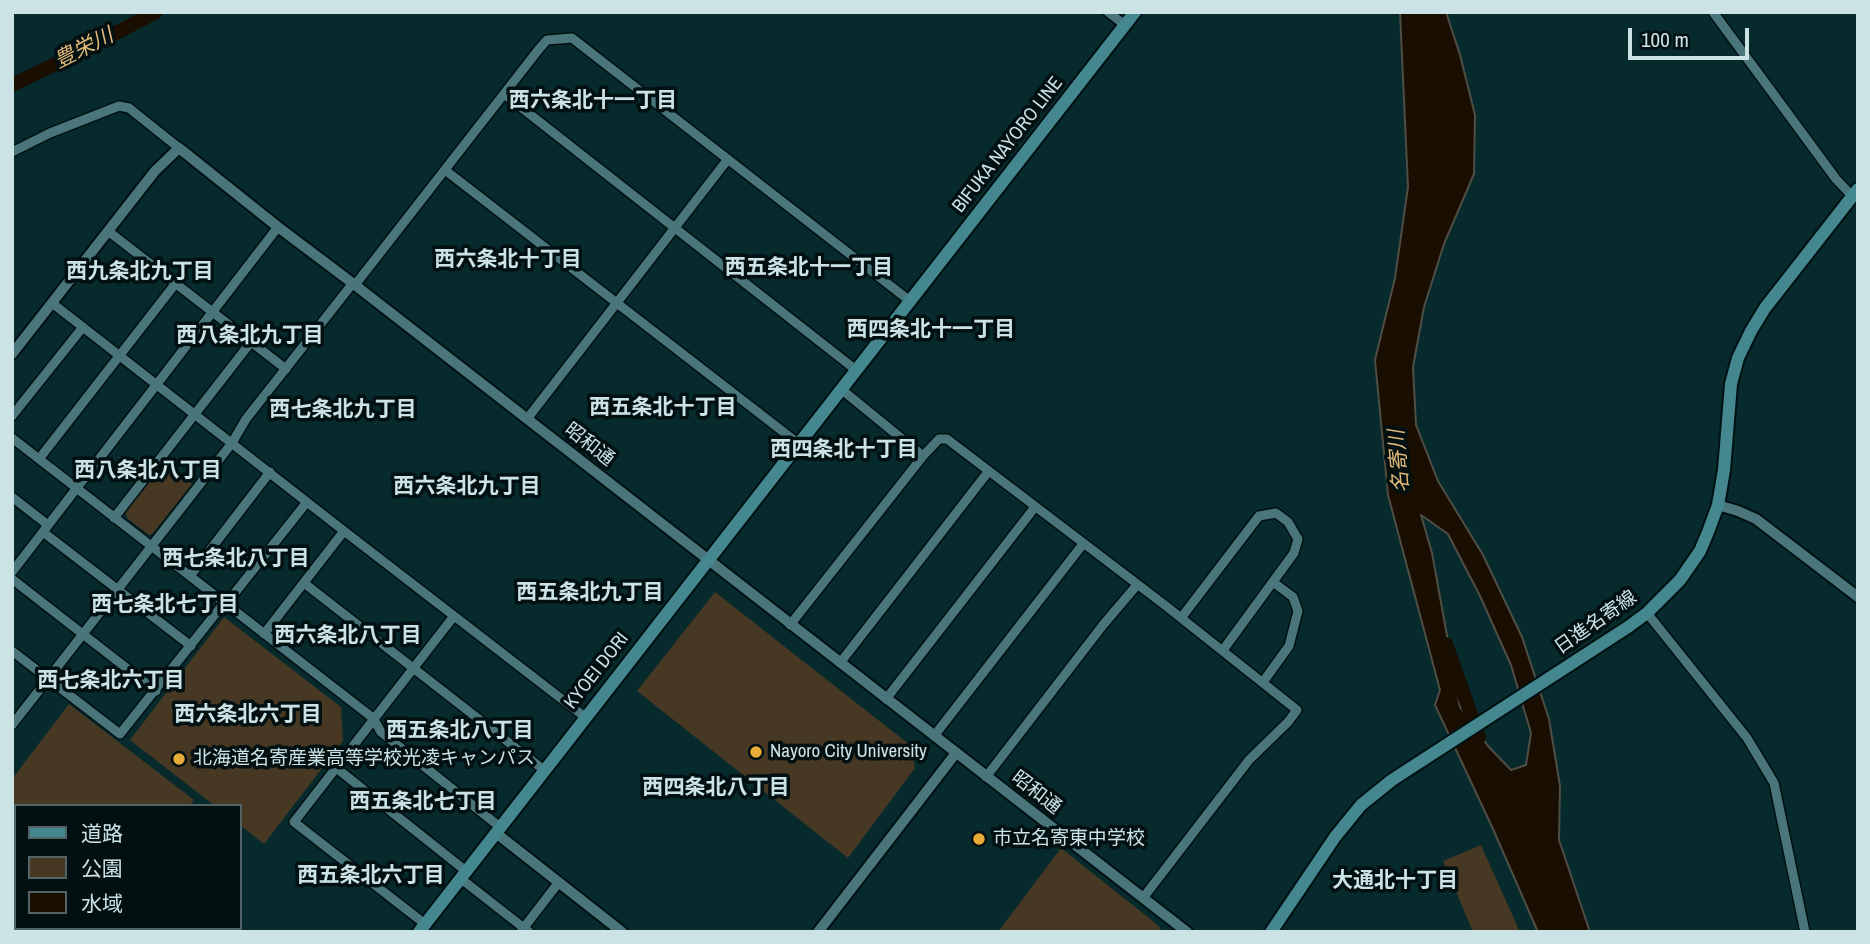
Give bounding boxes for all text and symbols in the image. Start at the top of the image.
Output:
scale bar [1632,14,1753,58]
water label: 豊栄川 [50,23,118,75]
text: 100 m [1641,25,1689,54]
street label: BIFUKA NAYORO LINE [948,73,1068,217]
district label: 西六条北十一丁目 [509,88,677,114]
district label: 西六条北十丁目 [435,247,581,273]
district label: 西五条北十一丁目 [725,255,893,281]
district label: 西九条北九丁目 [67,259,213,285]
district label: 西四条北十一丁目 [847,317,1015,343]
district label: 西八条北九丁目 [177,323,323,349]
district label: 西五条北十丁目 [590,395,736,421]
district label: 西七条北九丁目 [270,397,416,423]
street label: 昭和通 [560,418,618,472]
water label: 名寄川 [1385,429,1415,493]
district label: 西四条北十丁目 [771,437,917,463]
district label: 西八条北八丁目 [75,458,221,484]
district label: 西六条北九丁目 [394,474,540,500]
district label: 西七条北八丁目 [163,546,309,572]
district label: 西五条北九丁目 [517,580,663,606]
street label: 日進名寄線 [1551,586,1641,660]
district label: 西七条北七丁目 [92,592,238,618]
district label: 西六条北八丁目 [275,623,421,649]
street label: KYOEI DORI [560,628,634,714]
district label: 西七条北六丁目 [38,668,184,694]
district label: 西六条北六丁目 [175,702,321,728]
district label: 西五条北八丁目 [387,718,533,744]
place label: Nayoro City University [770,741,927,763]
marker: Nayoro City University [748,744,764,760]
place label: 北海道名寄産業高等学校光凌キャンパス [193,748,535,770]
marker: 北海道名寄産業高等学校光凌キャンパス [171,751,187,767]
street label: 昭和通 [1007,766,1065,820]
district label: 西四条北八丁目 [643,775,789,801]
district label: 西五条北七丁目 [350,789,496,815]
legend [14,804,242,930]
text: 道路 [81,819,123,848]
place label: 市立名寄東中学校 [993,828,1145,850]
marker: 市立名寄東中学校 [971,831,987,847]
text: 公園 [81,854,123,883]
district label: 西五条北六丁目 [298,863,444,889]
district label: 大通北十丁目 [1332,868,1458,894]
text: 水域 [81,889,123,918]

